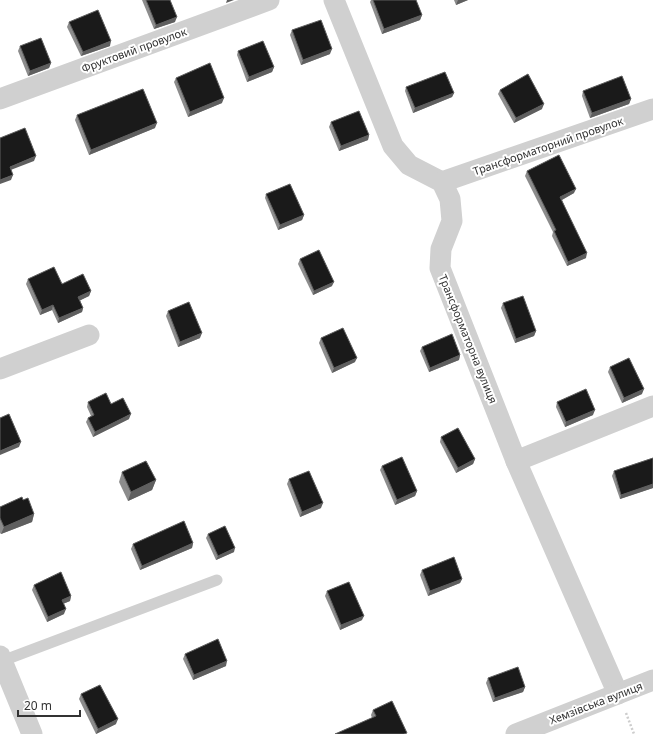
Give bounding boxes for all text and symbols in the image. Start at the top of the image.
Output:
street label: Фруктовий провулок [79,23,189,76]
street label: Трансформаторний провулок [471,113,625,178]
street label: Трансформаторна вулиця [436,272,501,406]
street label: Хемзівська вулиця [547,678,645,727]
scale bar [18,692,80,718]
text: 20 m [24,697,52,714]

